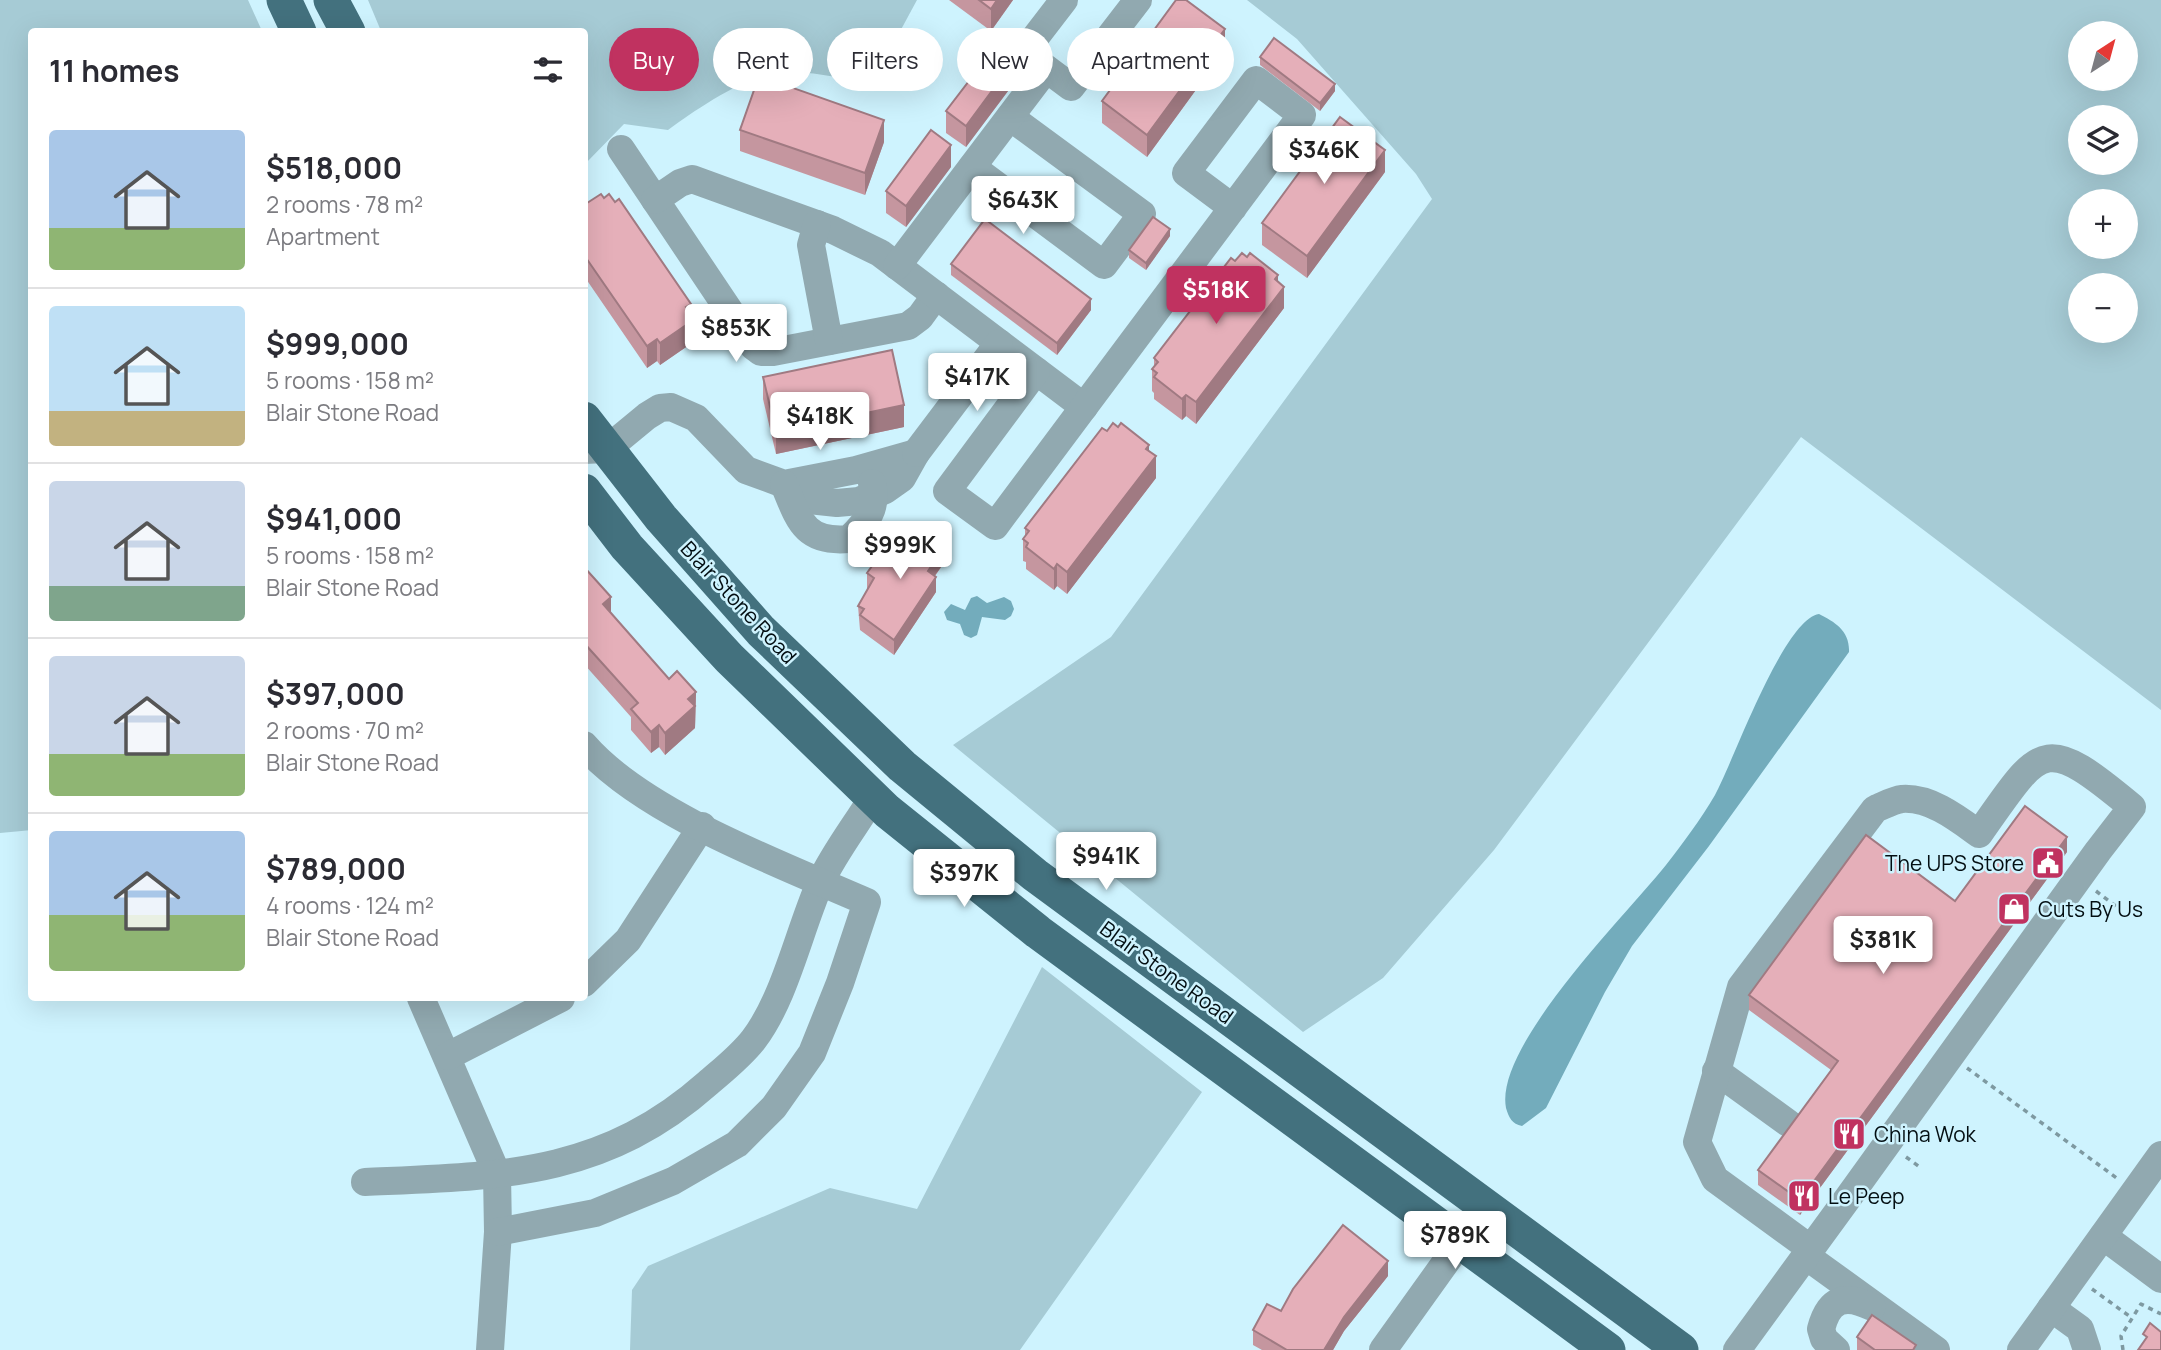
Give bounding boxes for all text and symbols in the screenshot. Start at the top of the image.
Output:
north arrow [2068,21,2138,91]
map controls [2068,21,2138,343]
chip: Buy [609,28,699,91]
chip: Rent [713,28,813,91]
chip: Filters [827,28,943,91]
chip: New [957,28,1053,91]
chip: Apartment [1067,28,1234,91]
text: 11 homes [49,50,180,91]
icon: filters [529,51,567,89]
button: layers [2068,105,2138,175]
pin: $346K [1275,127,1373,186]
text: $346K [1289,133,1360,165]
text: $518,000 [266,147,402,188]
icon: home [105,158,189,242]
pin: $643K [974,176,1072,236]
text: $643K [988,183,1059,215]
text: 2 rooms · 78 m² [266,188,423,220]
button: + [2068,189,2138,259]
text: Apartment [266,220,380,252]
pin: $518K [1167,266,1265,326]
text: $518K [1183,273,1249,305]
button: − [2068,273,2138,343]
pin: $853K [687,304,785,364]
text: $853K [701,311,771,343]
text: $999,000 [266,323,409,364]
icon: home [105,334,189,418]
pin: $417K [928,354,1026,413]
text: $417K [944,360,1010,392]
text: 5 rooms · 158 m² [266,364,434,396]
pin: $418K [771,392,869,452]
text: Blair Stone Road [266,396,439,428]
text: $418K [786,399,854,431]
text: $941,000 [266,498,402,539]
icon: home [105,509,189,593]
pin: $999K [851,522,949,581]
text: $999K [864,528,936,560]
street label: Blair Stone Road [675,535,803,669]
text: 5 rooms · 158 m² [266,539,434,571]
text: Blair Stone Road [266,571,439,603]
text: $397,000 [266,673,405,714]
icon: home [105,684,189,768]
text: 2 rooms · 70 m² [266,714,424,746]
text: Blair Stone Road [266,746,439,778]
pin: $941K [1057,832,1155,892]
text: $941K [1072,839,1140,871]
public building icon: The UPS Store [2029,844,2067,882]
text: $789,000 [266,848,406,889]
place label: The UPS Store [1885,849,2024,877]
pin: $397K [915,850,1013,909]
text: $397K [929,856,999,888]
icon: home [105,859,189,943]
text: 4 rooms · 124 m² [266,889,434,921]
shop icon: Cuts By Us [1995,890,2033,928]
place label: Cuts By Us [2038,895,2143,923]
street label: Blair Stone Road [1095,914,1239,1030]
pin: $381K [1834,916,1932,976]
text: Blair Stone Road [266,921,439,953]
text: $381K [1850,923,1916,955]
restaurant icon: China Wok [1830,1115,1868,1153]
place label: China Wok [1874,1120,1977,1148]
restaurant icon: Le Peep [1785,1177,1823,1215]
place label: Le Peep [1828,1182,1904,1210]
pin: $789K [1406,1212,1504,1271]
text: $789K [1420,1218,1490,1250]

